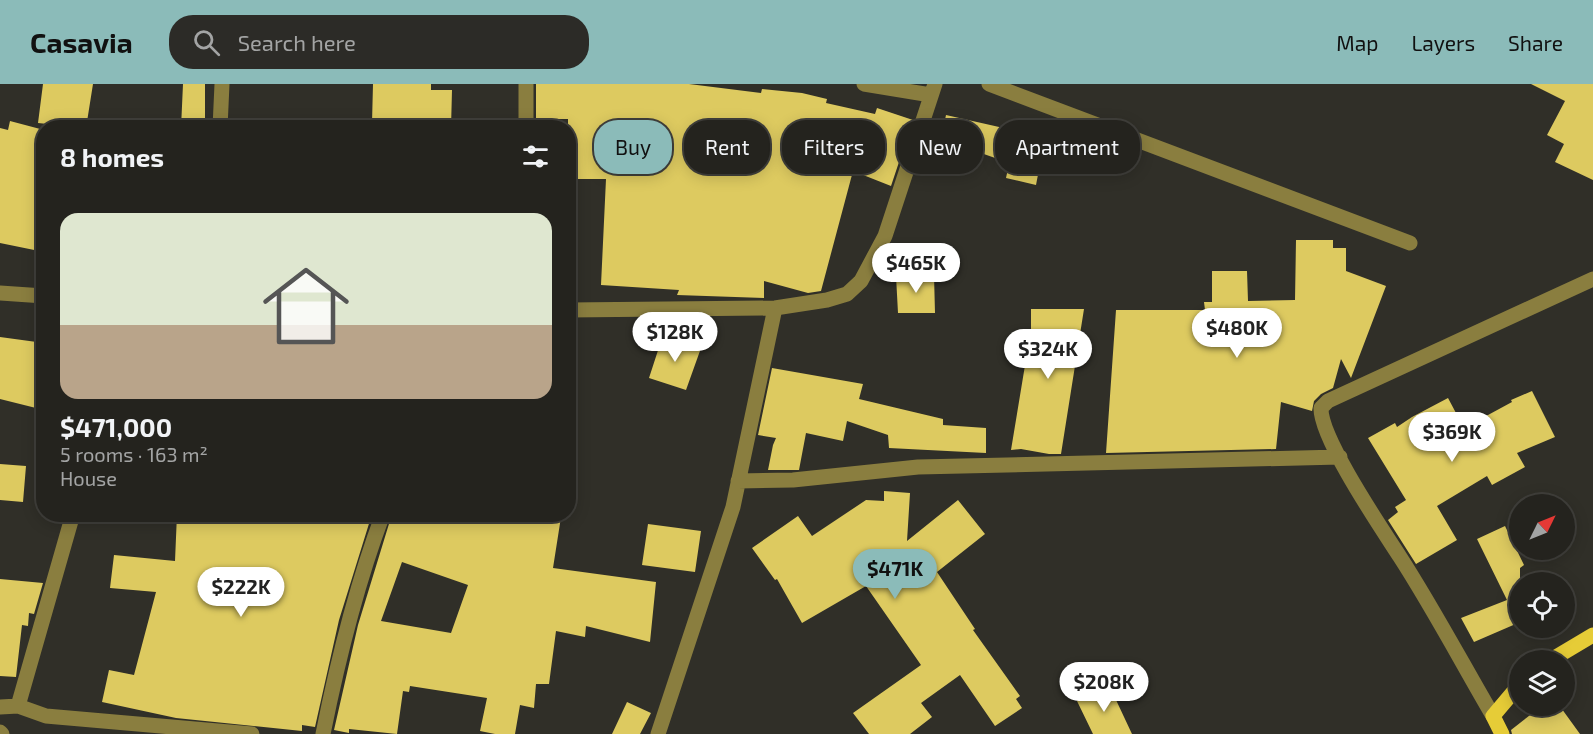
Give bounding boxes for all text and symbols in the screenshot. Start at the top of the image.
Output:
search box [169,15,589,69]
text: Casavia [30,25,133,59]
icon: search [190,26,223,59]
text: Search here [238,29,356,55]
text: Map [1336,30,1378,55]
text: Layers [1411,30,1475,55]
text: Share [1508,30,1563,55]
chip: Buy [594,120,672,174]
chip: Rent [684,120,770,174]
chip: Filters [782,120,885,174]
chip: New [897,120,983,174]
chip: Apartment [995,120,1140,174]
icon: filters [519,140,552,173]
text: 8 homes [60,141,164,172]
pin: $465K [874,243,958,294]
text: $465K [886,250,946,274]
icon: home [252,252,360,360]
pin: $480K [1195,308,1279,359]
pin: $128K [633,312,717,363]
text: $480K [1206,315,1268,339]
text: $128K [647,319,704,343]
pin: $324K [1006,329,1090,380]
text: $324K [1018,336,1078,360]
text: $471,000 [60,411,172,442]
pin: $369K [1410,412,1494,463]
text: $369K [1422,419,1482,443]
text: 5 rooms · 163 m² [60,442,208,466]
text: House [60,466,117,490]
north arrow [1509,494,1575,560]
map controls [1509,494,1575,716]
pin: $471K [853,549,937,600]
text: $471K [867,556,923,580]
pin: $222K [199,567,283,618]
button: locate [1509,572,1575,638]
text: $222K [211,574,271,598]
button: layers [1509,650,1575,716]
pin: $208K [1062,662,1146,713]
text: $208K [1074,669,1134,693]

